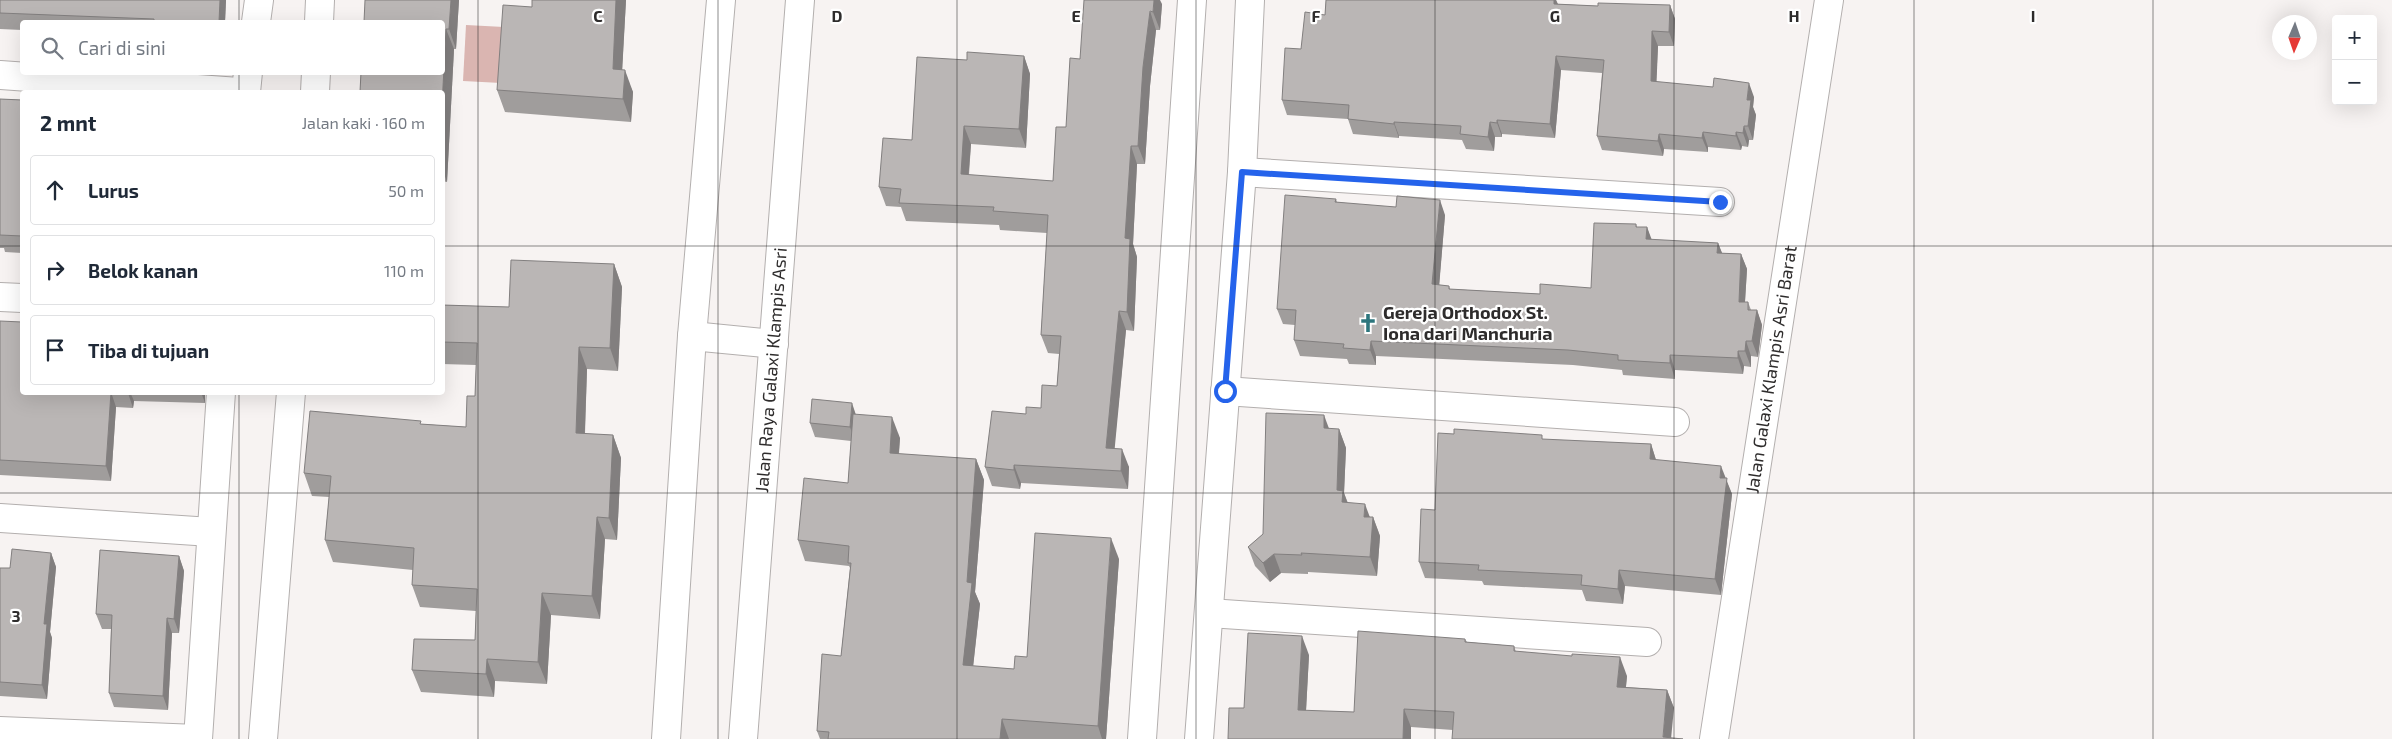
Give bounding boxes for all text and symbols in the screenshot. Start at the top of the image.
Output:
text: C [593,6,603,25]
text: D [832,6,843,25]
text: E [1071,6,1081,25]
text: F [1312,6,1321,25]
text: G [1550,6,1560,25]
text: H [1788,6,1800,25]
text: I [2031,6,2035,25]
north arrow [2272,15,2317,60]
map controls [2332,15,2377,105]
button: + [2332,15,2377,60]
search box [20,20,445,75]
icon: search [38,34,66,62]
text: Cari di sini [78,36,166,59]
button: − [2332,60,2377,105]
text: 2 mnt [40,110,96,135]
text: Jalan kaki · 160 m [302,113,425,132]
icon: ahead [41,176,69,204]
text: Lurus [88,179,139,202]
text: 50 m [388,181,424,200]
route end [1709,191,1732,214]
street label: Jalan Galaxi Klampis Asri Barat [1740,244,1801,495]
street label: Jalan Raya Galaxi Klampis Asri [750,247,791,493]
icon: right [41,256,69,284]
text: Belok kanan [88,259,198,282]
text: 110 m [384,261,424,280]
place label: Gereja Orthodox St. Iona dari Manchuria [1383,301,1553,344]
church icon: Gereja Orthodox St. Iona dari Manchuria [1357,312,1379,334]
icon: arrive [41,336,69,364]
text: Tiba di tujuan [88,339,209,362]
route start [1214,380,1237,403]
text: 3 [11,606,21,625]

